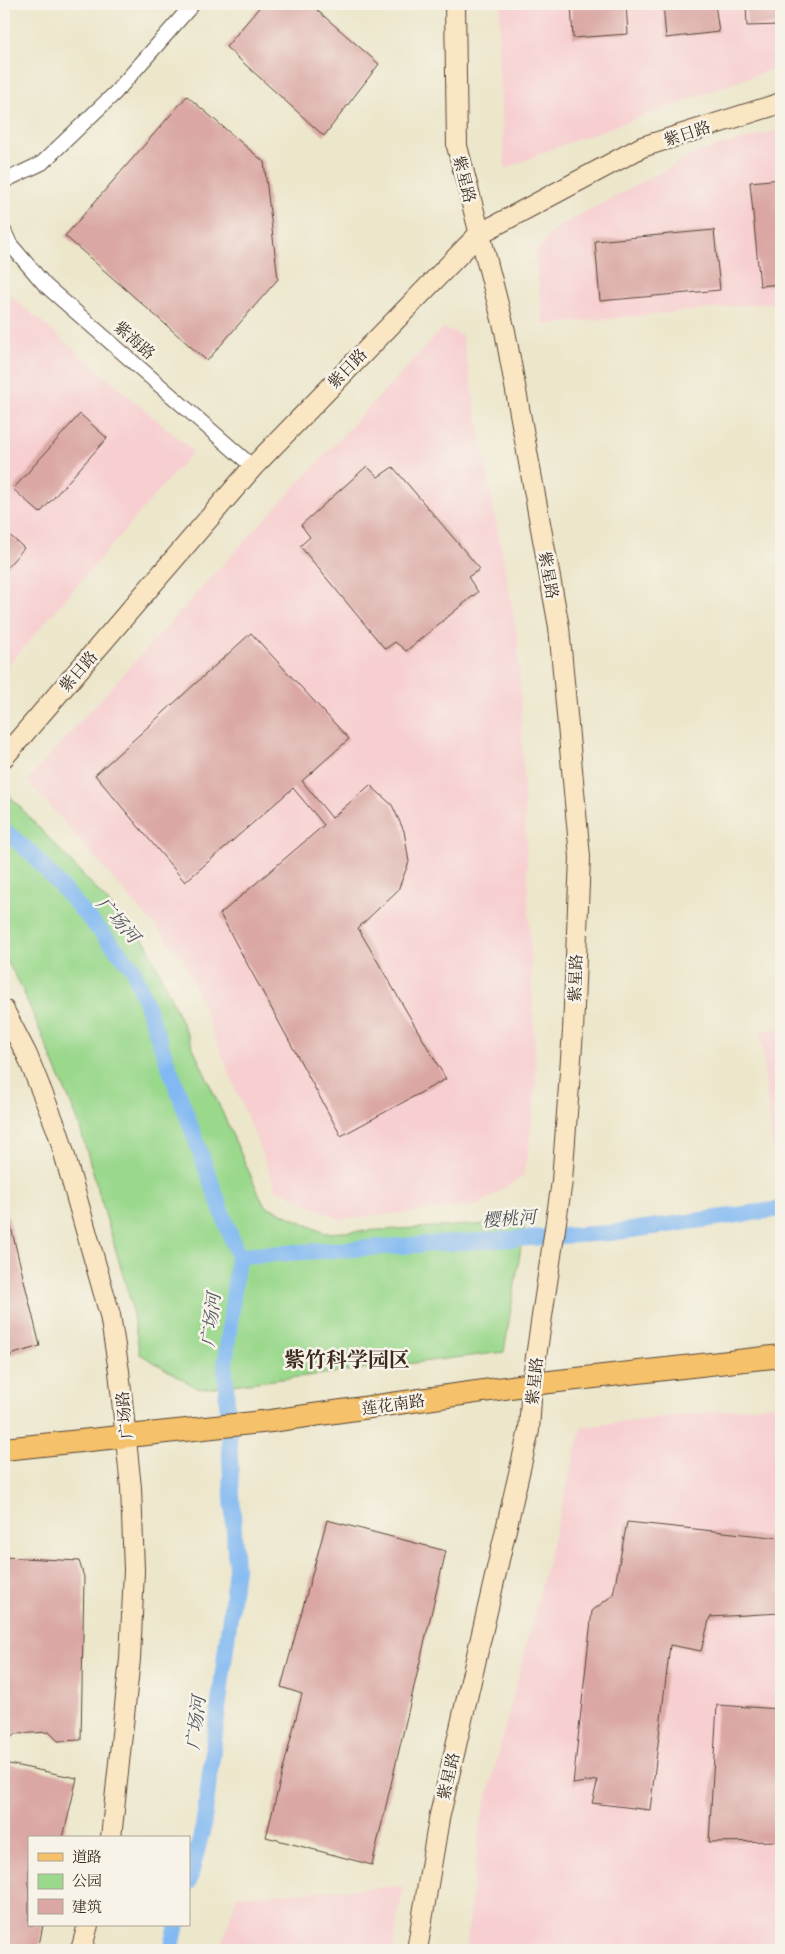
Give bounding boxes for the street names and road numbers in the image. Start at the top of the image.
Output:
street label: 紫日路 [661,116,714,152]
street label: 紫星路 [448,153,481,205]
street label: 紫海路 [109,317,160,365]
street label: 紫日路 [323,344,372,394]
street label: 紫星路 [533,550,563,601]
street label: 紫日路 [55,646,103,697]
street label: 紫星路 [564,954,588,1002]
street label: 紫星路 [522,1356,548,1406]
street label: 广场路 [112,1390,138,1440]
street label: 莲花南路 [360,1390,426,1420]
street label: 紫星路 [433,1750,465,1802]

